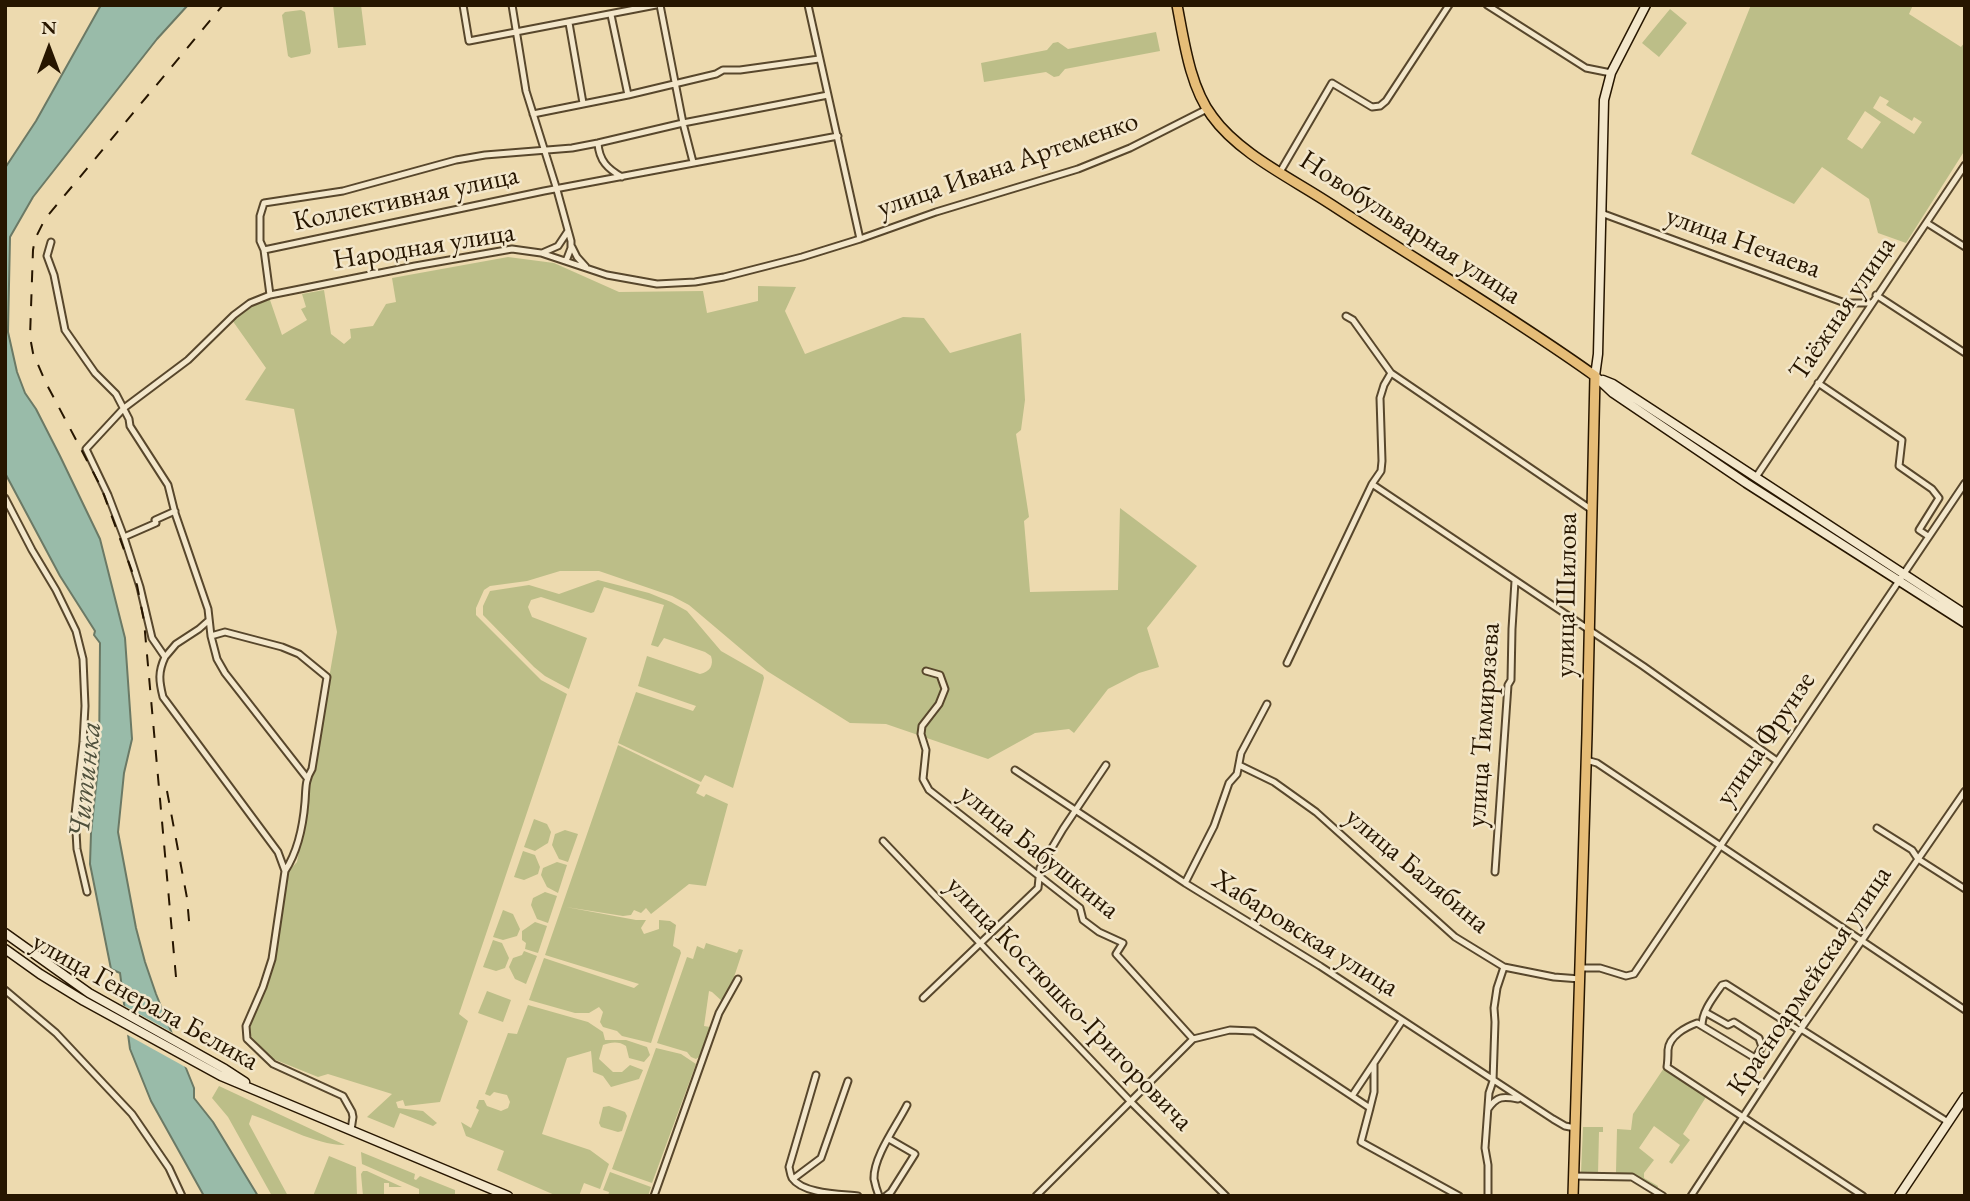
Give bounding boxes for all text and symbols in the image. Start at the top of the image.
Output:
north arrow [14,14,84,84]
text: N [41,15,57,40]
street label: улица Ивана Артеменко [873,105,1143,225]
street label: Новобульварная улица [1293,144,1527,312]
street label: Коллективная улица [290,159,522,239]
street label: улица Нечаева [1661,199,1825,287]
street label: Народная улица [331,216,517,278]
street label: Таёжная улица [1783,231,1903,387]
street label: улица Шилова [1549,512,1585,678]
street label: улица Тимирязева [1460,621,1508,829]
street label: улица Фрунзе [1709,666,1823,812]
water label: Читинка [62,720,110,840]
street label: улица Бабушкина [952,777,1126,927]
street label: улица Балябина [1338,801,1496,941]
street label: Красноармейская улица [1721,860,1899,1102]
street label: Хабаровская улица [1206,863,1404,1005]
street label: улица Костюшко-Григоровича [938,870,1200,1138]
street label: улица Генерала Белика [26,926,264,1078]

